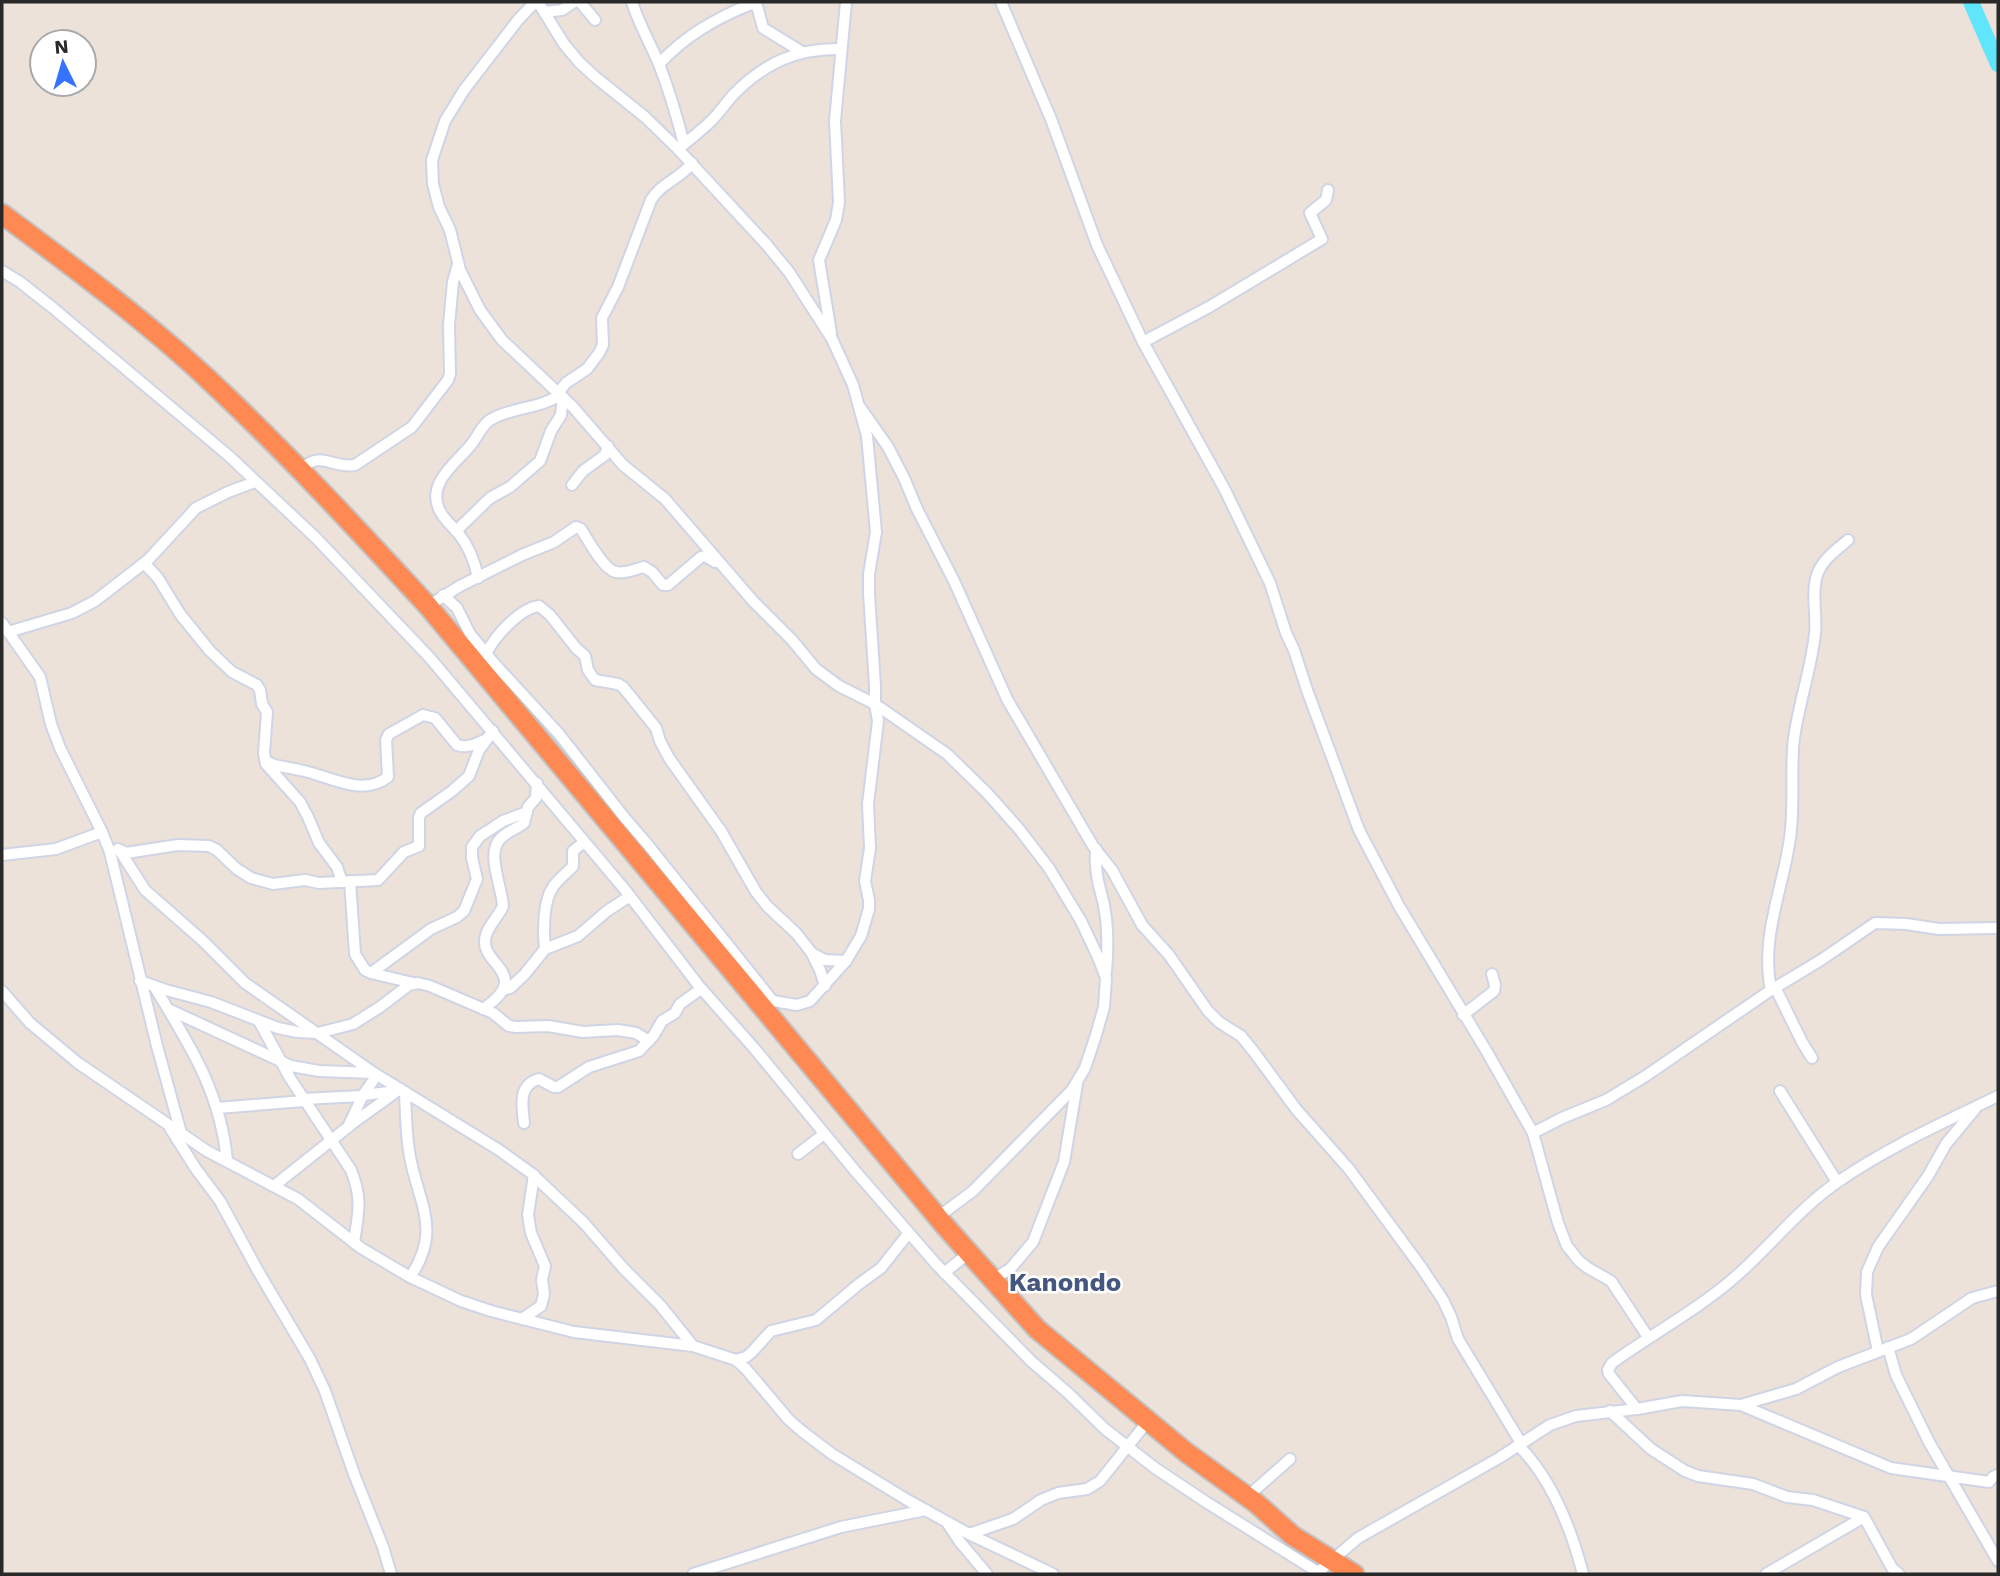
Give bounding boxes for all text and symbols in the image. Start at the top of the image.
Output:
north arrow [28,28,98,98]
text: N [54,34,70,59]
district label: Kanondo [1009,1267,1121,1297]

